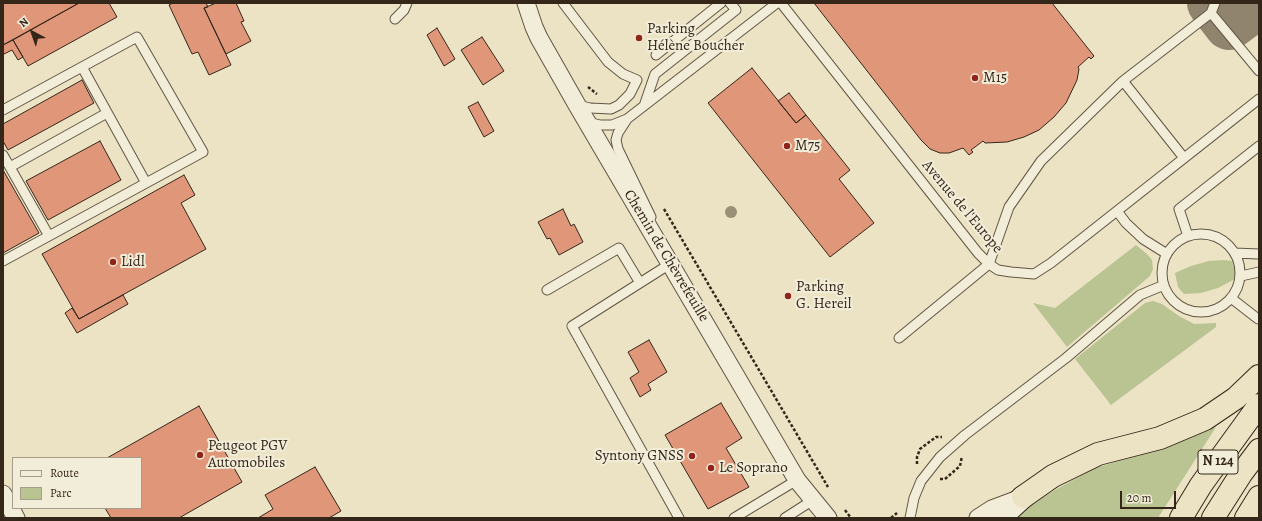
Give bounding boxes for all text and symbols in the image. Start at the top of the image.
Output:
north arrow [12,12,52,52]
text: N [16,14,32,31]
place label: Parking Hélène Boucher [647,20,744,55]
marker: Parking Hélène Boucher [634,33,644,43]
place label: M15 [983,69,1007,87]
marker: M15 [970,73,980,83]
place label: M75 [795,137,820,155]
marker: M75 [782,141,792,151]
street label: Avenue de l'Europe [918,157,1006,257]
street label: Chemin de Chèvrefeuille [619,187,713,325]
place label: Lidl [121,253,145,271]
marker: Lidl [108,257,118,267]
place label: Parking G. Hereil [796,278,851,313]
marker: Parking G. Hereil [783,291,793,301]
place label: Peugeot PGV Automobiles [208,437,287,472]
place label: Syntony GNSS [595,447,684,465]
marker: Peugeot PGV Automobiles [195,450,205,460]
road number: N 124 [1198,450,1238,474]
marker: Syntony GNSS [687,451,697,461]
legend [12,457,142,509]
place label: Le Soprano [719,459,788,477]
marker: Le Soprano [706,463,716,473]
text: Route [50,465,79,481]
scale bar [1122,483,1178,509]
text: Parc [50,485,72,501]
text: 20 m [1127,490,1151,506]

